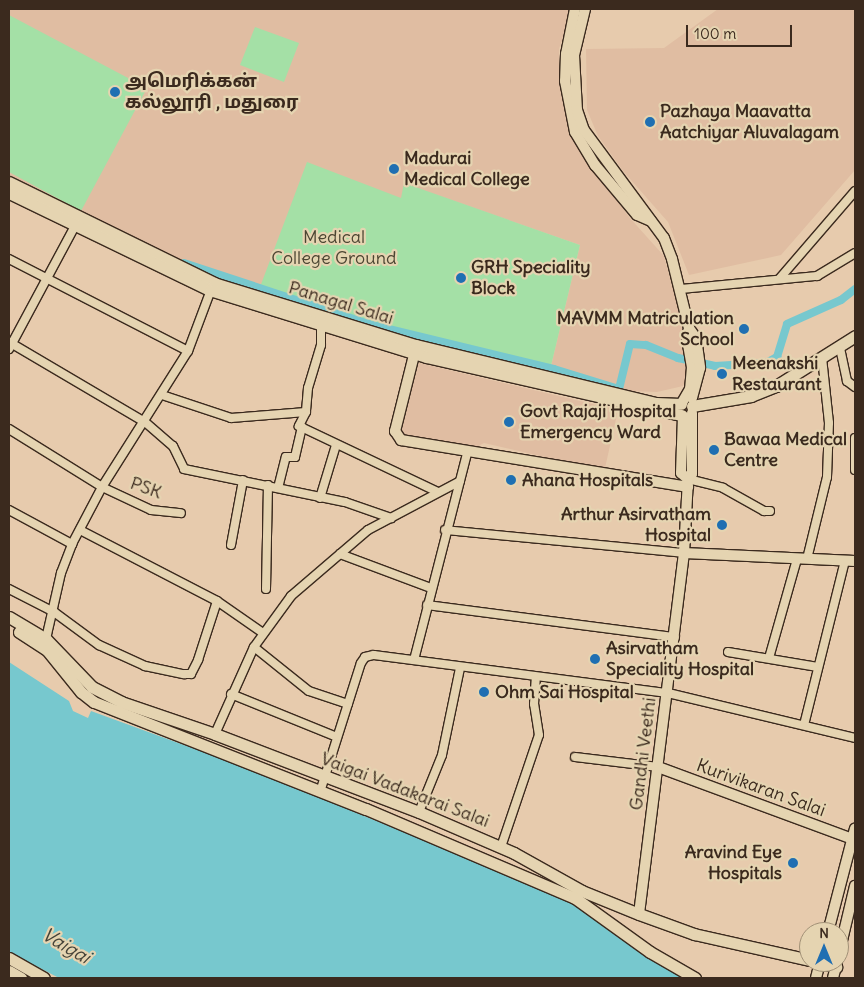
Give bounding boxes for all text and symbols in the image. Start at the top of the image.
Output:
scale bar [689,15,795,47]
text: 100 m [694,24,736,43]
place label: அமெரிக்கன் கல்லூரி , மதுரை [125,71,298,114]
marker: அமெரிக்கன் கல்லூரி , மதுரை [109,86,121,98]
place label: Pazhaya Maavatta Aatchiyar Aluvalagam [660,101,839,144]
marker: Pazhaya Maavatta Aatchiyar Aluvalagam [644,116,656,128]
place label: Madurai Medical College [404,148,530,190]
marker: Madurai Medical College [388,163,400,175]
park label: Medical College Ground [271,227,397,270]
place label: GRH Speciality Block [471,257,590,300]
marker: GRH Speciality Block [455,272,467,284]
street label: Panagal Salai [286,277,396,329]
place label: MAVMM Matriculation School [557,308,734,350]
marker: MAVMM Matriculation School [738,323,750,335]
place label: Meenakshi Restaurant [732,353,821,396]
marker: Meenakshi Restaurant [716,368,728,380]
place label: Govt Rajaji Hospital Emergency Ward [520,401,676,444]
marker: Govt Rajaji Hospital Emergency Ward [502,415,516,429]
place label: Bawaa Medical Centre [724,429,847,472]
marker: Bawaa Medical Centre [708,444,720,456]
place label: Ahana Hospitals [522,469,653,491]
street label: PSK [127,472,165,504]
marker: Ahana Hospitals [504,473,518,487]
place label: Arthur Asirvatham Hospital [561,504,711,546]
marker: Arthur Asirvatham Hospital [715,518,729,532]
place label: Asirvatham Speciality Hospital [606,638,754,681]
marker: Asirvatham Speciality Hospital [588,652,602,666]
place label: Ohm Sai Hospital [495,681,634,703]
marker: Ohm Sai Hospital [477,685,491,699]
street label: Gandhi Veethi [625,696,661,812]
street label: Vaigai Vadakarai Salai [318,748,492,832]
street label: Kurivikaran Salai [694,755,828,821]
place label: Aravind Eye Hospitals [685,842,782,884]
marker: Aravind Eye Hospitals [786,856,800,870]
north arrow [799,922,849,972]
water label: Vaigai [38,923,94,969]
text: N [819,924,829,942]

